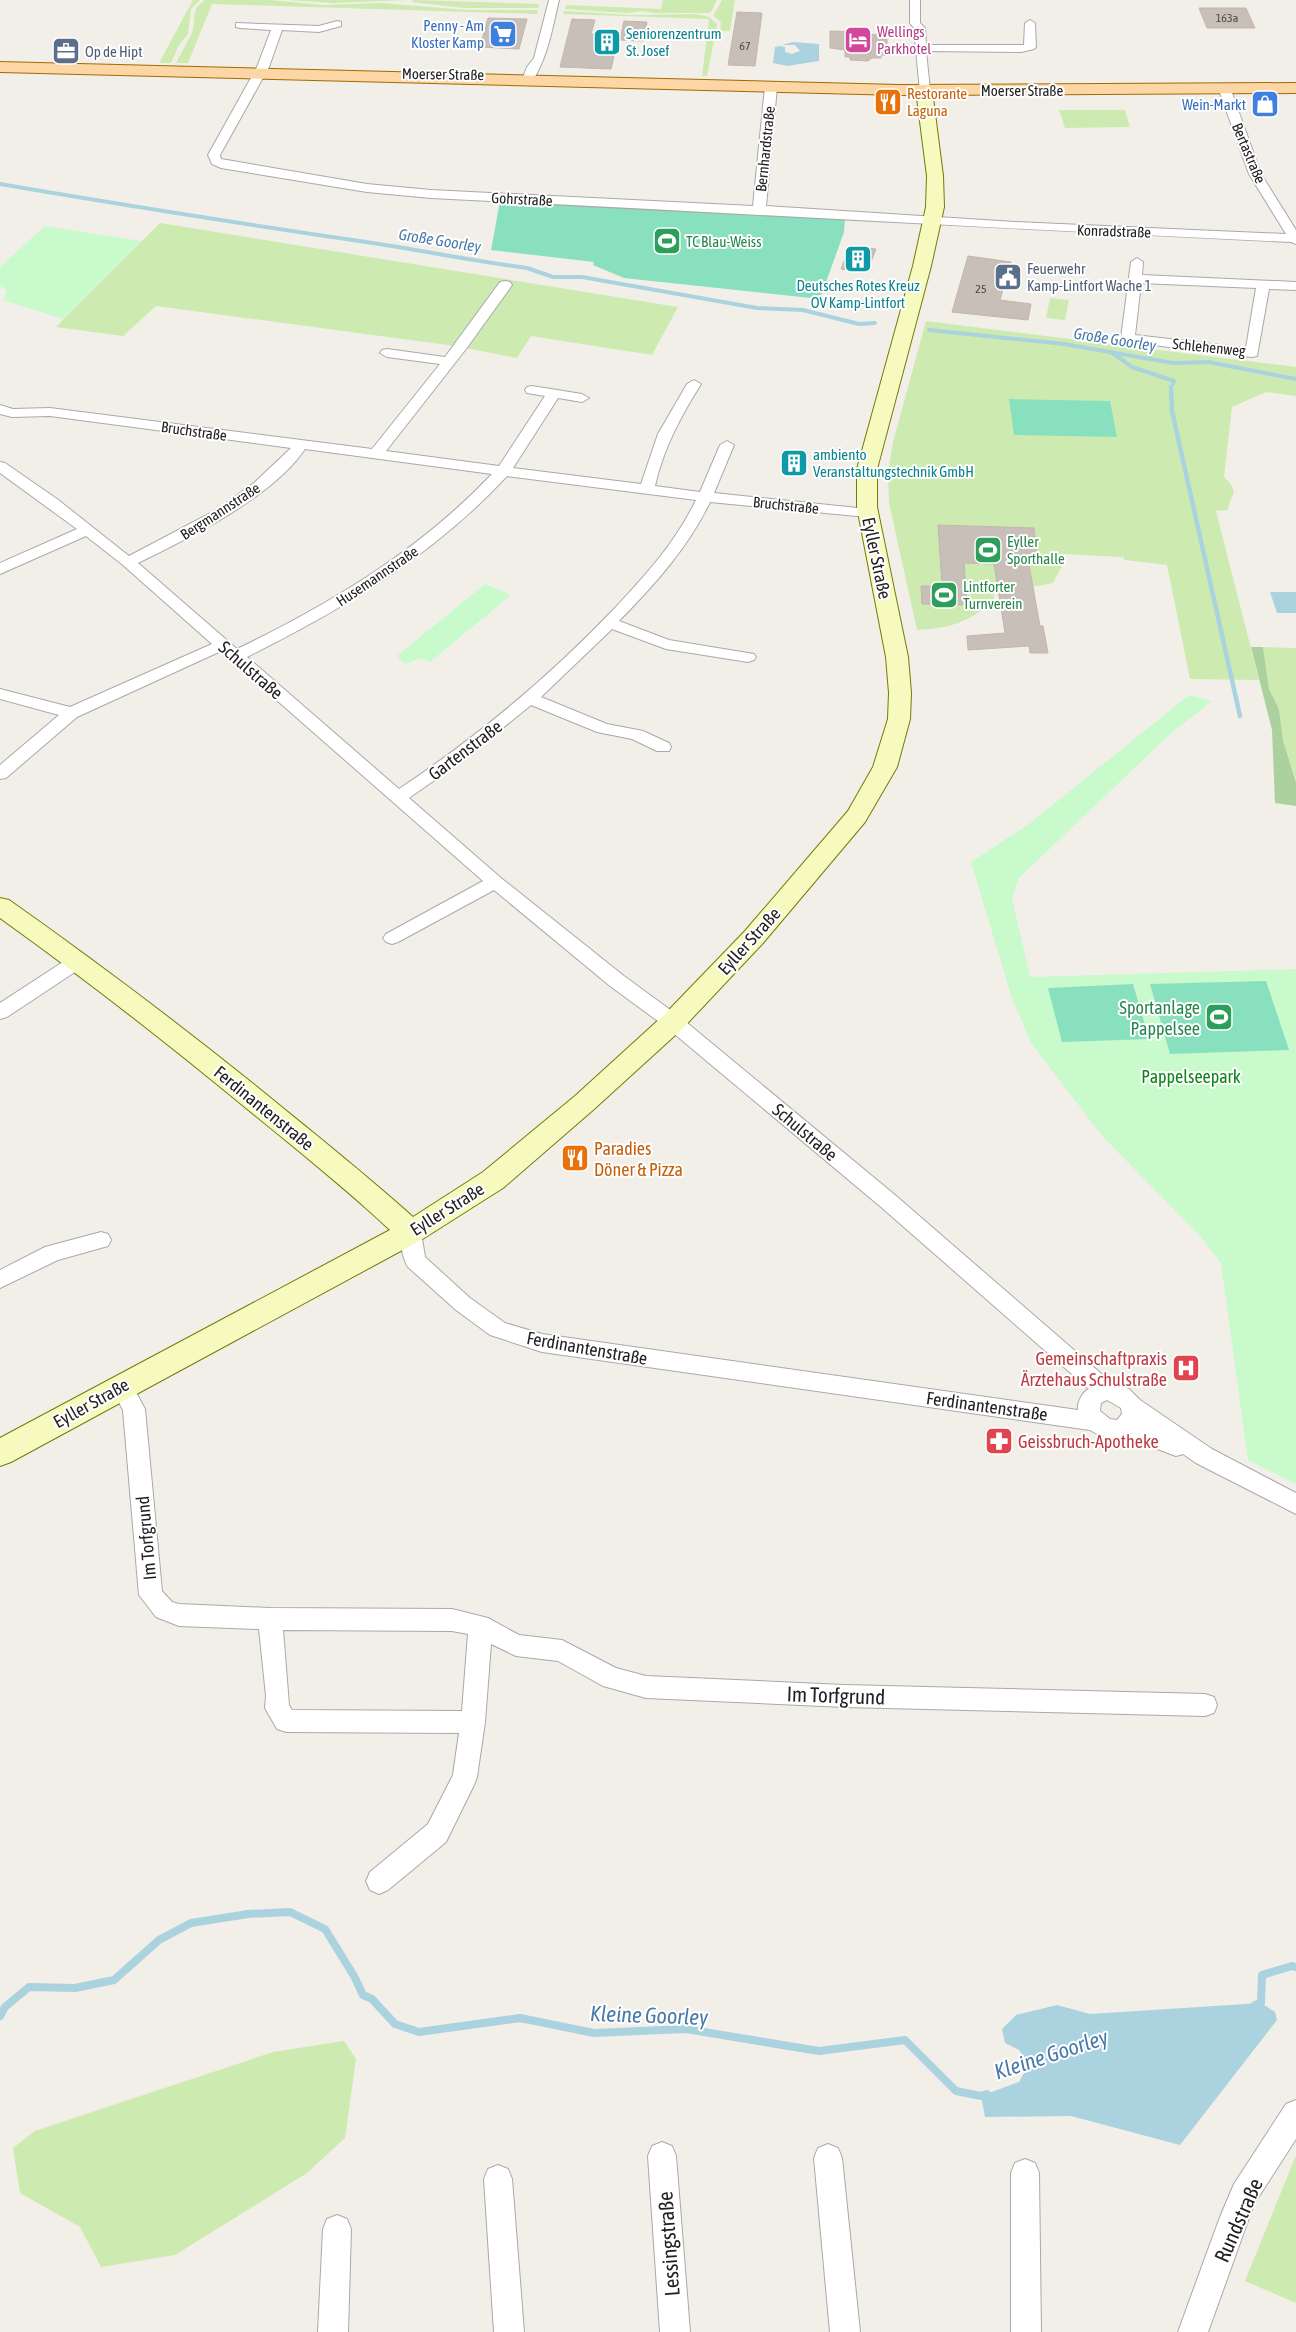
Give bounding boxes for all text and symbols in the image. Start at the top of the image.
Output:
house number: 163a [1216,11,1238,25]
place label: Penny - Am Kloster Kamp [411,17,484,51]
supermarket icon: Penny - Am Kloster Kamp [488,19,518,49]
place label: Wellings Parkhotel [877,23,931,57]
place label: Seniorenzentrum St. Josef [626,25,722,59]
hotel icon: Wellings Parkhotel [843,25,873,55]
building icon: Seniorenzentrum St. Josef [592,27,622,57]
office icon: Op de Hipt [51,36,81,66]
house number: 67 [739,39,751,53]
place label: Op de Hipt [85,43,143,60]
street label: Moerser Straße [402,65,485,83]
street label: Moerser Straße [981,82,1063,99]
place label: Restorante Laguna [907,85,967,119]
restaurant icon: Restorante Laguna [873,87,903,117]
shop icon: Wein-Markt [1250,89,1280,119]
place label: Wein-Markt [1182,96,1246,113]
street label: Bernhardstraße [752,105,778,193]
street label: Bertastraße [1229,120,1269,186]
street label: Gohrstraße [491,189,553,209]
street label: Konradstraße [1077,221,1152,241]
water label: Große Goorley [397,225,483,256]
sports icon: TC Blau-Weiss [652,226,682,256]
place label: TC Blau-Weiss [686,233,761,250]
building icon: Deutsches Rotes Kreuz OV Kamp-Lintfort [843,244,873,274]
place label: Feuerwehr Kamp-Lintfort Wache 1 [1027,260,1152,294]
public building icon: Feuerwehr Kamp-Lintfort Wache 1 [993,262,1023,292]
place label: Deutsches Rotes Kreuz OV Kamp-Lintfort [796,277,920,311]
house number: 25 [975,282,987,296]
water label: Große Goorley [1072,324,1158,355]
street label: Schlehenweg [1172,335,1247,359]
street label: Bruchstraße [160,418,228,444]
place label: ambiento Veranstaltungstechnik GmbH [813,446,974,480]
building icon: ambiento Veranstaltungstechnik GmbH [779,448,809,478]
street label: Bergmannstraße [177,479,263,543]
street label: Bruchstraße [752,493,820,517]
street label: Eyller Straße [858,515,896,601]
place label: Eyller Sporthalle [1007,533,1065,567]
sports icon: Eyller Sporthalle [973,535,1003,565]
street label: Husemannstraße [333,542,421,610]
place label: Lintforter Turnverein [963,578,1023,612]
sports icon: Lintforter Turnverein [929,580,959,610]
street label: Schulstraße [215,637,287,703]
street label: Gartenstraße [424,716,506,784]
street label: Eyller Straße [713,903,785,979]
place label: Sportanlage Pappelsee [1119,997,1200,1039]
sports icon: Sportanlage Pappelsee [1204,1002,1234,1032]
street label: Ferdinantenstraße [210,1061,318,1155]
park label: Pappelseepark [1141,1066,1241,1087]
street label: Schulstraße [768,1099,842,1165]
place label: Paradies Döner & Pizza [594,1138,683,1180]
restaurant icon: Paradies Döner & Pizza [560,1143,590,1173]
street label: Eyller Straße [406,1178,488,1240]
street label: Ferdinantenstraße [525,1327,649,1369]
place label: Gemeinschaftpraxis Ärztehaus Schulstraße [1021,1348,1167,1390]
hospital icon: Gemeinschaftpraxis Ärztehaus Schulstraße [1171,1353,1201,1383]
street label: Eyller Straße [50,1374,132,1432]
street label: Ferdinantenstraße [925,1387,1049,1425]
pharmacy icon: Geissbruch-Apotheke [984,1426,1014,1456]
place label: Geissbruch-Apotheke [1018,1431,1159,1452]
street label: Im Torfgrund [132,1495,160,1581]
street label: Im Torfgrund [786,1681,886,1709]
water label: Kleine Goorley [589,2000,709,2030]
water label: Kleine Goorley [991,2023,1112,2085]
street label: Rundstraße [1209,2174,1267,2266]
street label: Lessingstraße [652,2191,684,2297]

